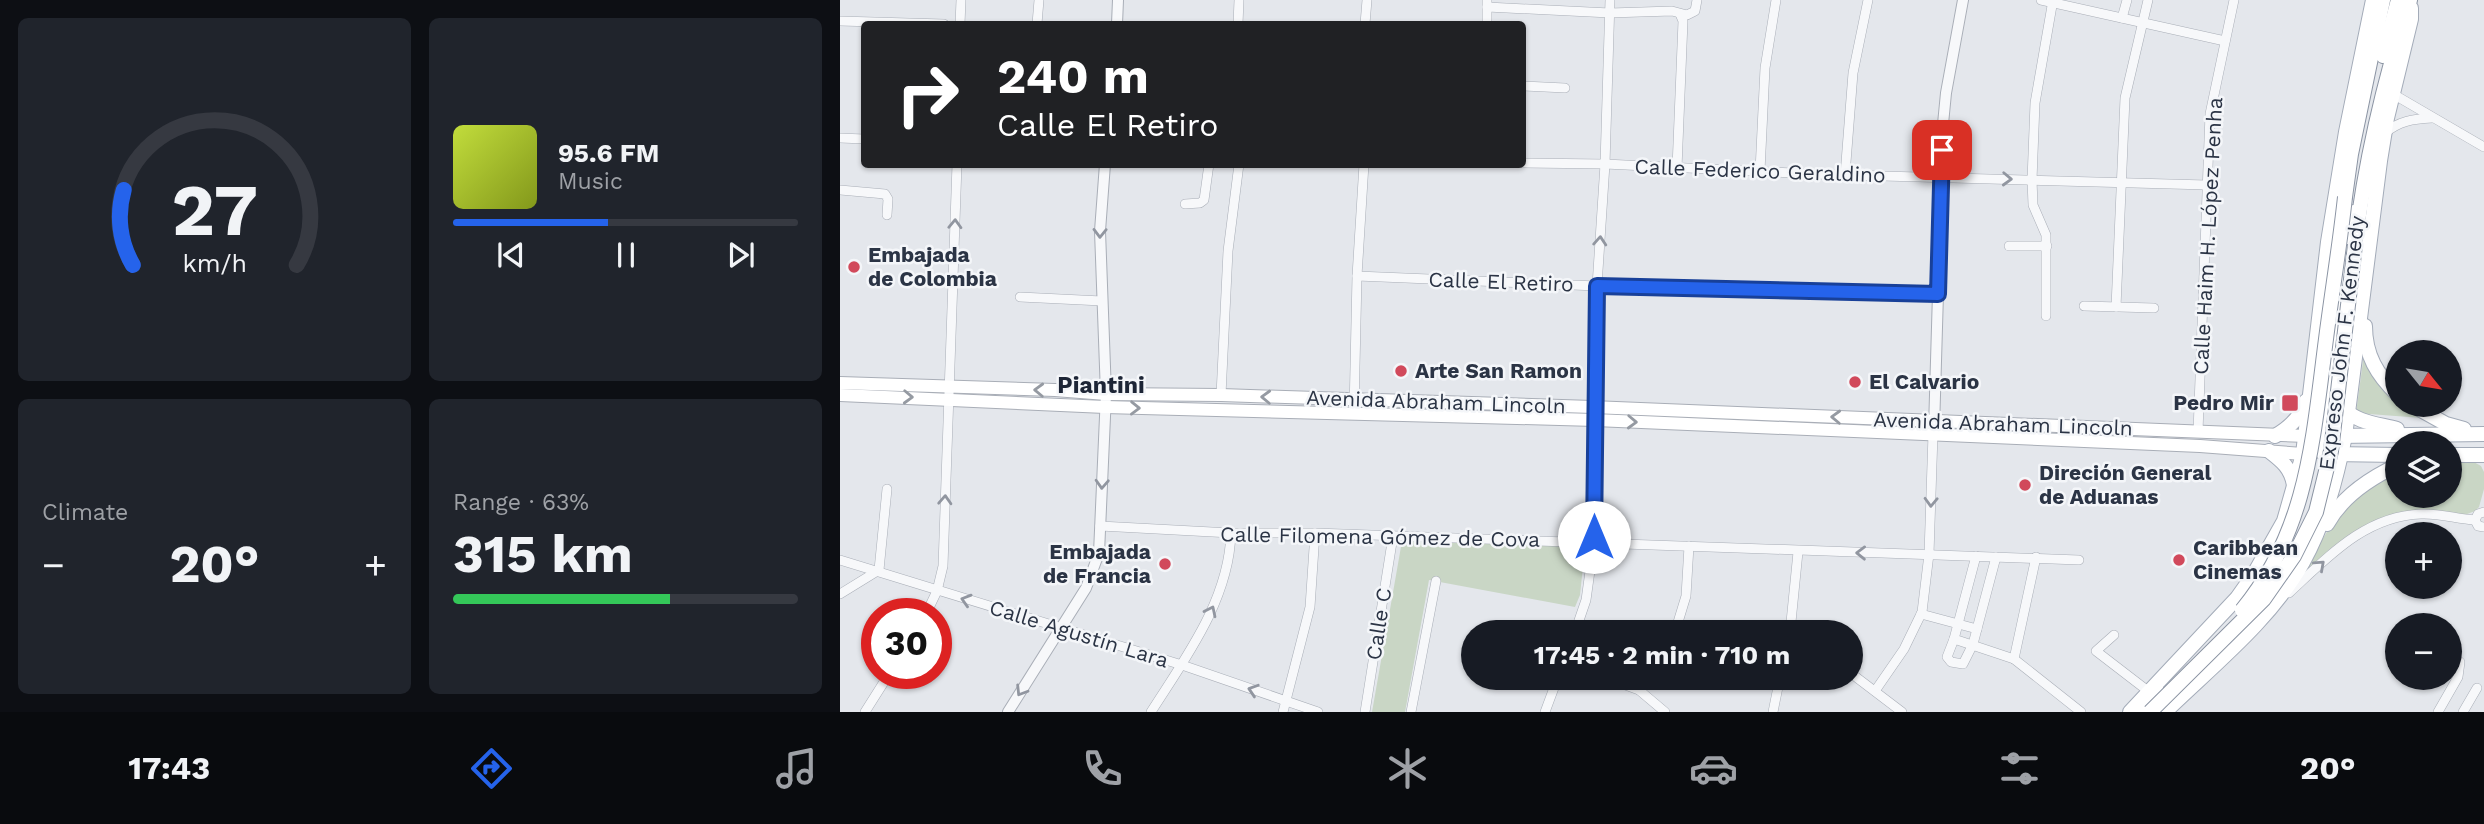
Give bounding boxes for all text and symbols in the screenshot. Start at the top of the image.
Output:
text: 240 m [997,47,1149,105]
icon: right [882,49,973,140]
street label: Calle Haim H. López Penha [2188,97,2227,375]
text: Calle El Retiro [997,106,1218,144]
pin [1912,120,1972,180]
icon: arrive [1923,131,1961,169]
text: 95.6 FM [558,138,659,168]
street label: Calle Federico Geraldino [1634,154,1886,187]
text: 27 [171,168,258,254]
text: Music [558,168,623,195]
one-way arrow [2002,172,2013,187]
street label: Expreso John F. Kennedy [2313,214,2370,472]
one-way arrow [948,218,963,229]
one-way arrow [1092,228,1108,238]
one-way arrow [1593,235,1608,246]
icon: previous [492,236,530,274]
icon: pause [607,236,645,274]
icon: next [722,236,760,274]
place label: Embajada de Colombia [868,242,998,291]
text: km/h [182,249,247,278]
marker: Embajada de Colombia [846,259,862,275]
street label: Calle El Retiro [1428,266,1574,297]
north arrow [2385,340,2462,416]
map controls [2385,340,2462,690]
place label: Arte San Ramon [1415,358,1582,383]
marker: Arte San Ramon [1393,363,1409,379]
place label: El Calvario [1869,369,1979,394]
district label: Piantini [1057,372,1145,399]
marker: El Calvario [1847,374,1863,390]
one-way arrow [1033,382,1044,397]
street label: Avenida Abraham Lincoln [1306,384,1566,419]
one-way arrow [903,389,914,405]
one-way arrow [1260,389,1271,405]
place label: Pedro Mir [2173,390,2274,415]
marker: Pedro Mir [2280,393,2300,413]
one-way arrow [1130,400,1141,415]
street label: Avenida Abraham Lincoln [1873,406,2133,441]
one-way arrow [1831,410,1842,425]
one-way arrow [1627,414,1638,429]
button: layers [2385,431,2462,508]
place label: Direción General de Aduanas [2039,460,2211,509]
marker: Direción General de Aduanas [2017,477,2033,493]
one-way arrow [1094,479,1109,490]
text: Range · 63% [453,489,589,516]
one-way arrow [938,494,953,505]
one-way arrow [1923,497,1938,508]
text: Climate [42,499,128,526]
position arrow [1557,500,1631,574]
street label: Calle Filomena Gómez de Cova [1220,521,1540,552]
button: + [2385,522,2462,599]
text: 315 km [453,524,633,585]
text: 20° [169,534,260,595]
place label: Caribbean Cinemas [2193,535,2298,584]
place label: Embajada de Francia [1043,539,1152,588]
text: − [42,543,65,587]
text: + [364,543,387,587]
one-way arrow [1855,545,1865,561]
marker: Caribbean Cinemas [2171,552,2187,568]
marker: Embajada de Francia [1157,556,1173,572]
one-way arrow [2312,560,2325,573]
street label: Calle C [1360,586,1397,662]
one-way arrow [960,593,972,608]
street label: Calle Agustín Lara [987,594,1172,673]
speed limit sign: 30 [861,598,952,689]
one-way arrow [1203,606,1217,618]
button: − [2385,613,2462,690]
text: 17:45 · 2 min · 710 m [1534,640,1790,670]
one-way arrow [1017,683,1030,696]
one-way arrow [1247,684,1260,698]
icon: directions [467,744,516,793]
icon: music [772,744,821,793]
icon: phone [1078,744,1127,793]
icon: climate [1383,744,1432,793]
icon: car [1689,744,1738,793]
icon: filters [1995,744,2044,793]
text: 17:43 [128,749,210,787]
text: 20° [2300,749,2356,787]

